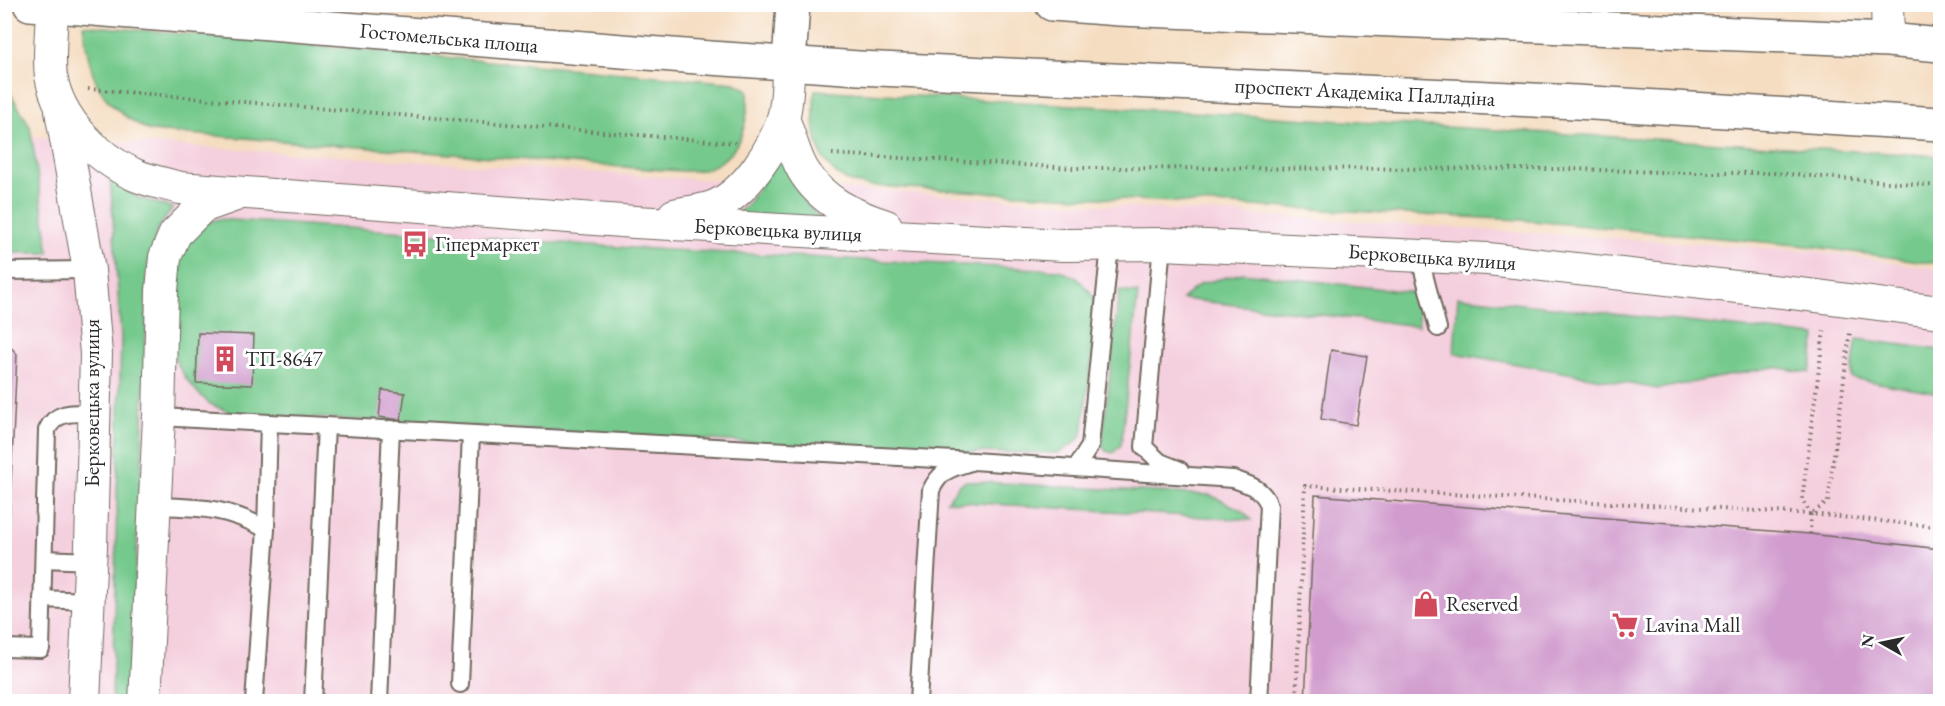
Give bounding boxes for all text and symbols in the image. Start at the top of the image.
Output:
street label: Гостомельська площа [359,16,540,59]
street label: проспект Академіка Палладіна [1234,71,1497,112]
street label: Берковецька вулиця [693,212,863,247]
bus stop icon: Гіпермаркет [400,229,430,259]
place label: Гіпермаркет [435,230,540,257]
street label: Берковецька вулиця [1347,237,1517,276]
street label: Берковецька вулиця [78,319,105,487]
building icon: ТП-8647 [210,344,240,374]
place label: ТП-8647 [245,345,323,372]
shop icon: Reserved [1411,589,1441,619]
place label: Reserved [1446,590,1519,617]
supermarket icon: Lavina Mall [1610,610,1640,640]
place label: Lavina Mall [1645,611,1740,638]
north arrow [1852,613,1912,673]
text: N [1856,633,1879,649]

